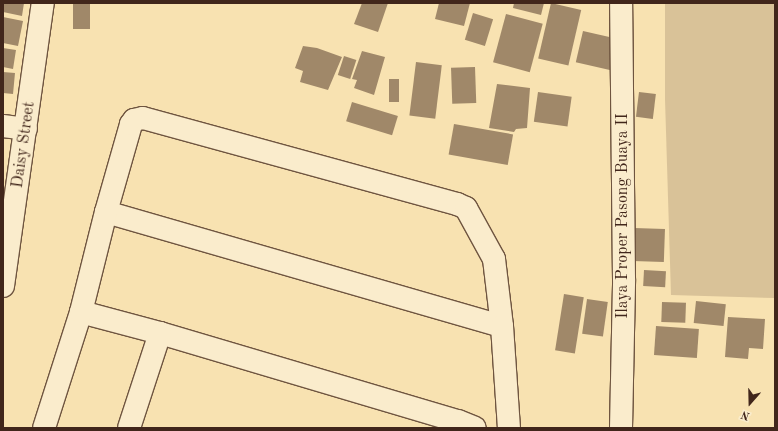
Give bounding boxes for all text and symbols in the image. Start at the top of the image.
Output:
street label: Daisy Street [8,101,40,189]
street label: Ilaya Proper Pasong Buaya II [613,113,633,319]
north arrow [730,383,770,423]
text: N [740,408,752,421]

